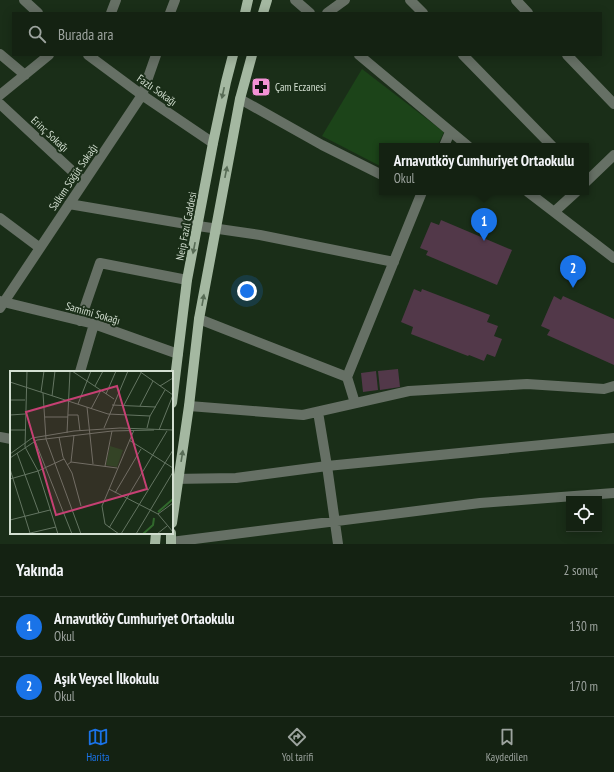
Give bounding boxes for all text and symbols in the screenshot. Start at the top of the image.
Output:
search box [12,12,602,56]
icon: search [26,23,48,45]
text: Burada ara [58,25,113,44]
street label: Fazlı Sokağı [134,71,180,109]
pharmacy icon: Çam Eczanesi [250,76,272,98]
place label: Çam Eczanesi [275,80,326,94]
one-way arrow [220,87,226,99]
street label: Erinç Sokağı [28,113,72,155]
street label: Salkım Söğüt Sokağı [46,141,100,213]
popup [379,143,589,195]
text: Arnavutköy Cumhuriyet Ortaokulu [394,151,574,170]
one-way arrow [224,166,230,178]
text: Okul [394,170,415,187]
street label: Neip Fazıl Caddesi [172,190,200,262]
pin: 1 [471,208,497,241]
one-way arrow [190,242,196,254]
pin: 2 [560,255,586,288]
your location [237,281,257,301]
one-way arrow [200,294,206,306]
street label: Samimi Sokağı [64,299,122,327]
inset map [10,371,173,534]
one-way arrow [179,450,185,462]
map controls [566,496,602,532]
button: locate [566,496,602,532]
text: Yakında [16,559,63,581]
text: 2 sonuç [563,562,598,579]
text: Arnavutköy Cumhuriyet Ortaokulu [54,609,235,628]
text: 1 [26,618,32,635]
text: 130 m [569,618,598,635]
text: Okul [54,628,75,645]
text: Aşık Veysel İlkokulu [54,669,159,688]
text: 2 [26,678,32,695]
text: 170 m [569,678,598,695]
text: Okul [54,688,75,705]
tab: Harita [86,726,109,764]
tab: Yol tarifi [282,726,313,764]
tab: Kaydedilen [486,726,528,764]

